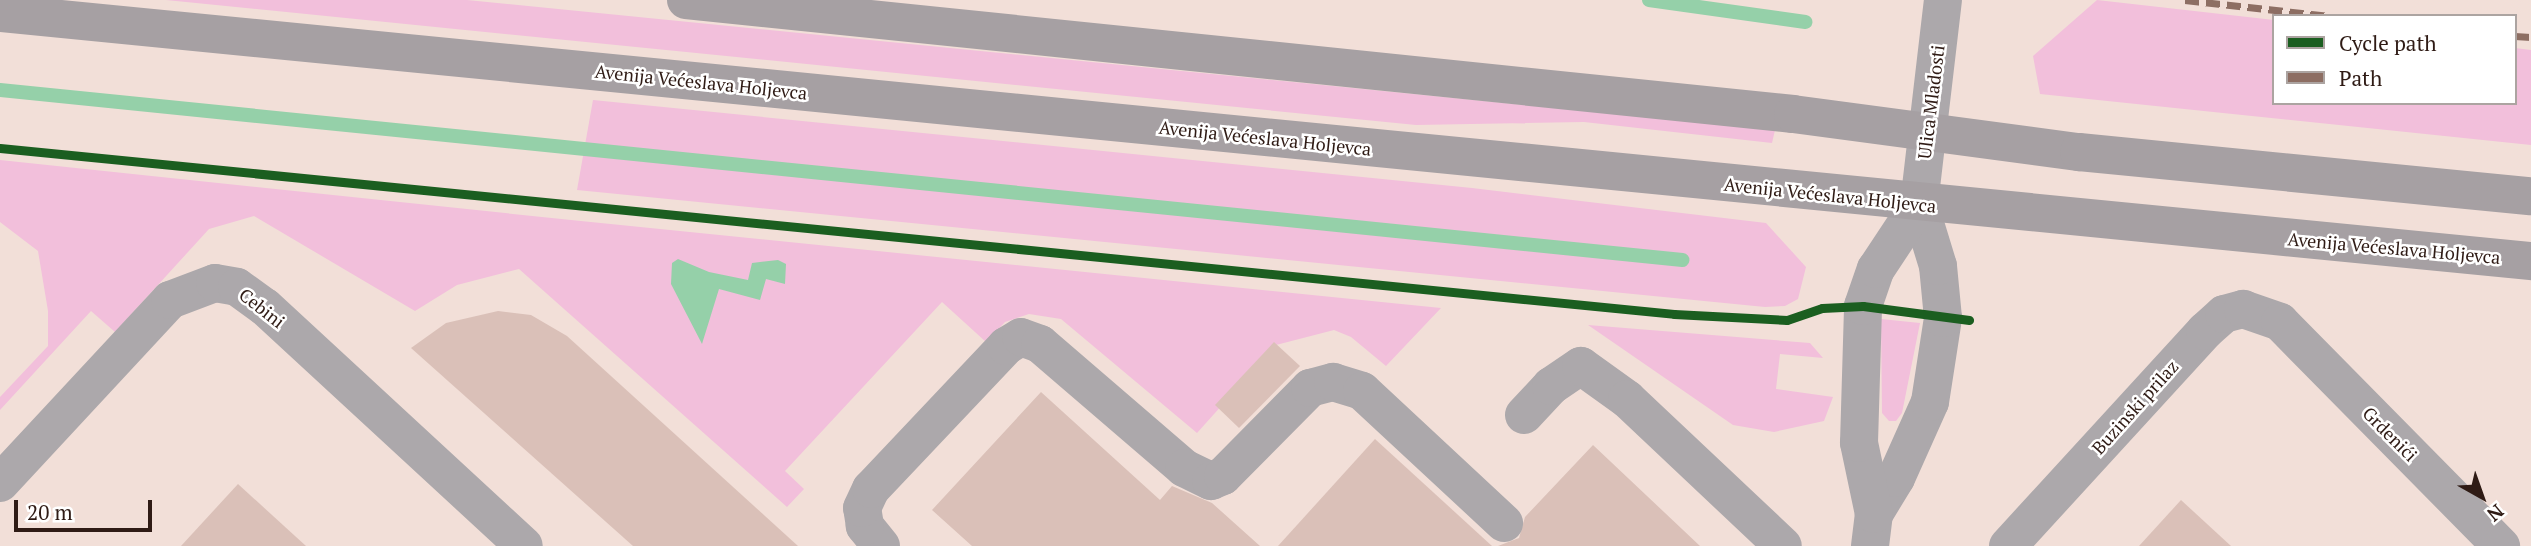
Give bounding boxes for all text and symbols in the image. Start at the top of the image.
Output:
legend [2272,14,2517,105]
text: Cycle path [2339,29,2437,57]
street label: Ulica Mladosti [1913,44,1949,160]
street label: Avenija Većeslava Holjevca [593,60,809,104]
text: Path [2339,64,2382,92]
street label: Avenija Većeslava Holjevca [1157,116,1373,160]
street label: Avenija Većeslava Holjevca [1722,173,1938,217]
street label: Avenija Većeslava Holjevca [2286,228,2502,268]
street label: Cebini [235,284,289,332]
street label: Buzinski prilaz [2087,356,2183,458]
street label: Grdenići [2358,402,2422,466]
north arrow [2447,462,2517,532]
scale bar [18,486,156,530]
text: 20 m [27,498,73,526]
text: N [2482,499,2509,528]

